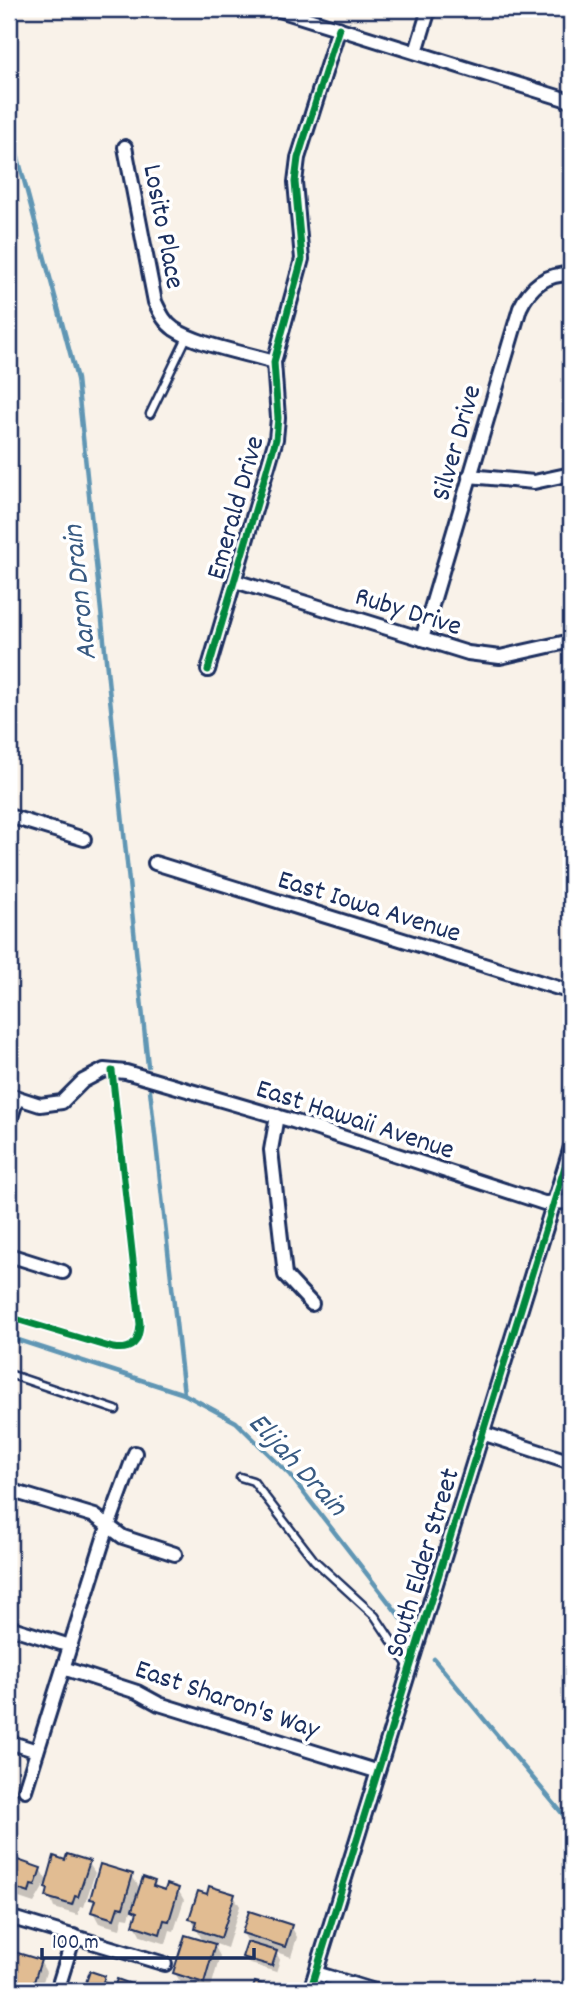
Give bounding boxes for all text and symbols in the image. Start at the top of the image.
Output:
street label: Losito Place [129,161,193,293]
street label: Silver Drive [423,381,494,506]
street label: Emerald Drive [198,432,277,585]
water label: Aaron Drain [54,522,111,662]
street label: Ruby Drive [349,579,466,649]
street label: East Iowa Avenue [272,862,465,956]
street label: East Hawaii Avenue [250,1071,459,1173]
water label: Elijah Drain [236,1404,356,1529]
street label: South Elder Street [377,1464,473,1663]
street label: East Sharon's Way [129,1651,325,1752]
scale bar [42,1916,254,1960]
text: 100 m [52,1929,99,1959]

